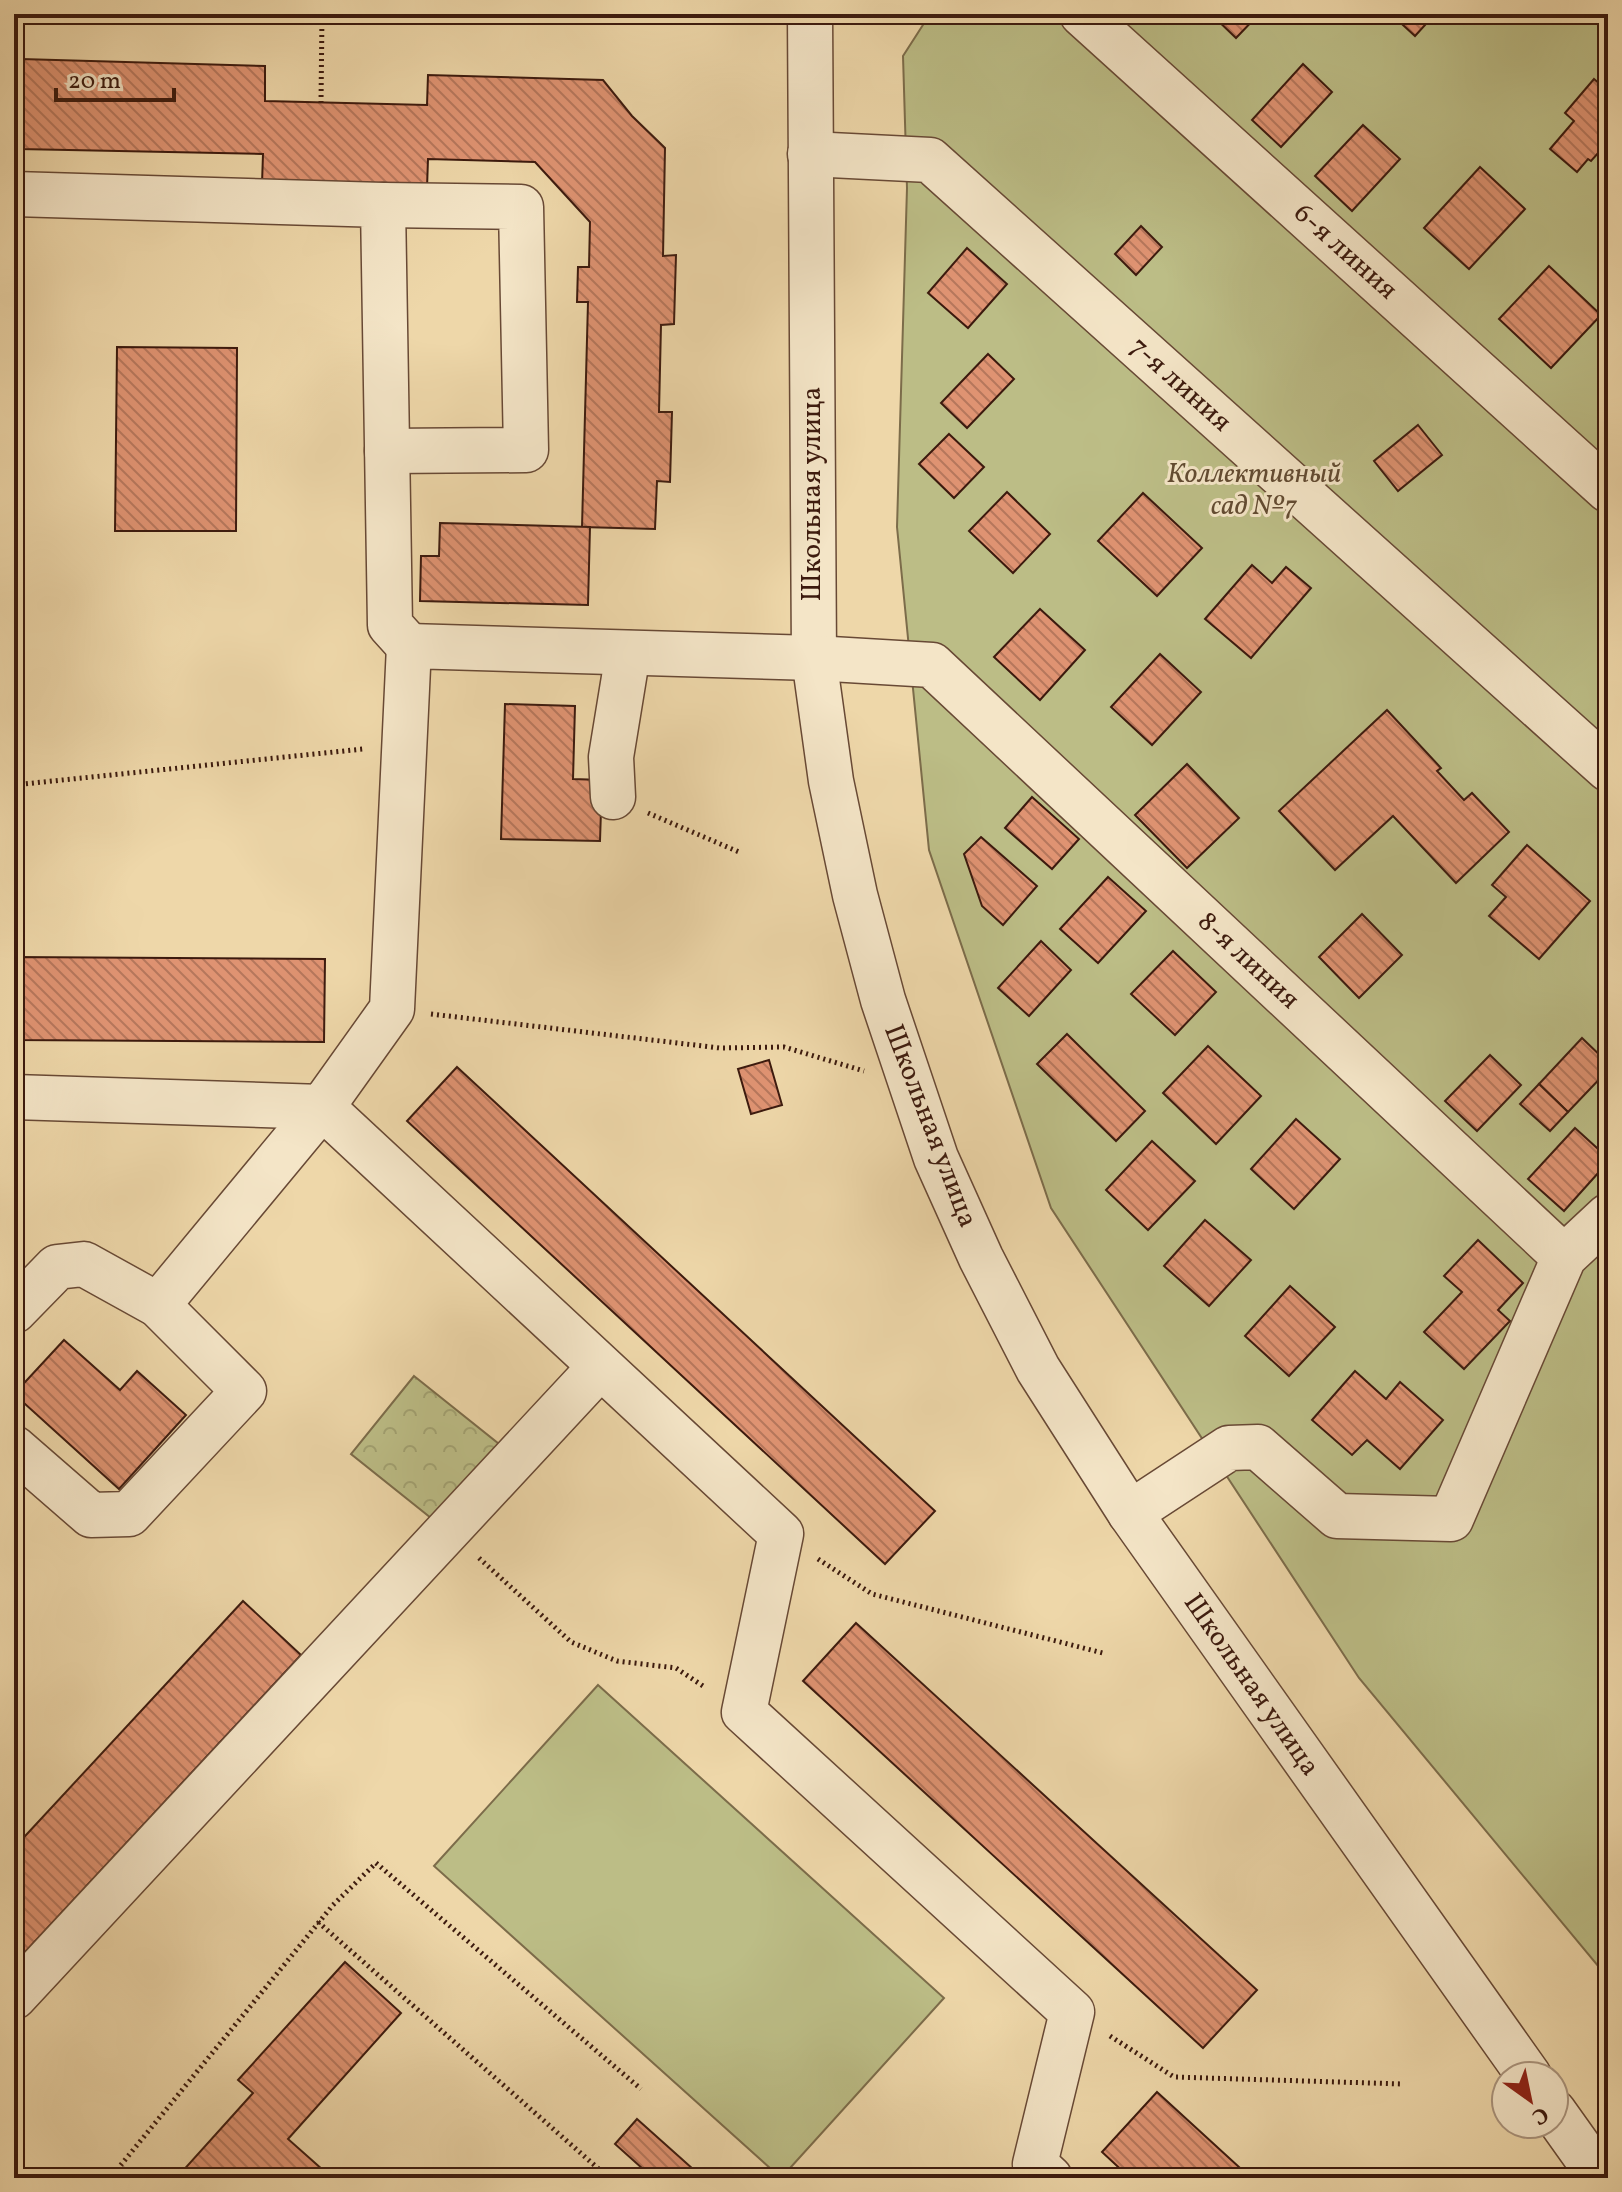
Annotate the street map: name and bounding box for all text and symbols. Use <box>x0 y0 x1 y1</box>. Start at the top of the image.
scale bar <box>56 52 174 102</box>
text: 20 m <box>68 65 121 99</box>
street label: 6-я линия <box>1284 195 1406 309</box>
street label: 7-я линия <box>1120 329 1240 441</box>
street label: Школьная улица <box>793 387 832 601</box>
park label: Коллективный сад №7 <box>1167 455 1341 526</box>
street label: 8-я линия <box>1188 903 1308 1019</box>
street label: Школьная улица <box>873 1019 987 1233</box>
street label: Школьная улица <box>1173 1586 1329 1784</box>
north arrow <box>1490 2060 1570 2140</box>
text: С <box>1525 2098 1554 2132</box>

